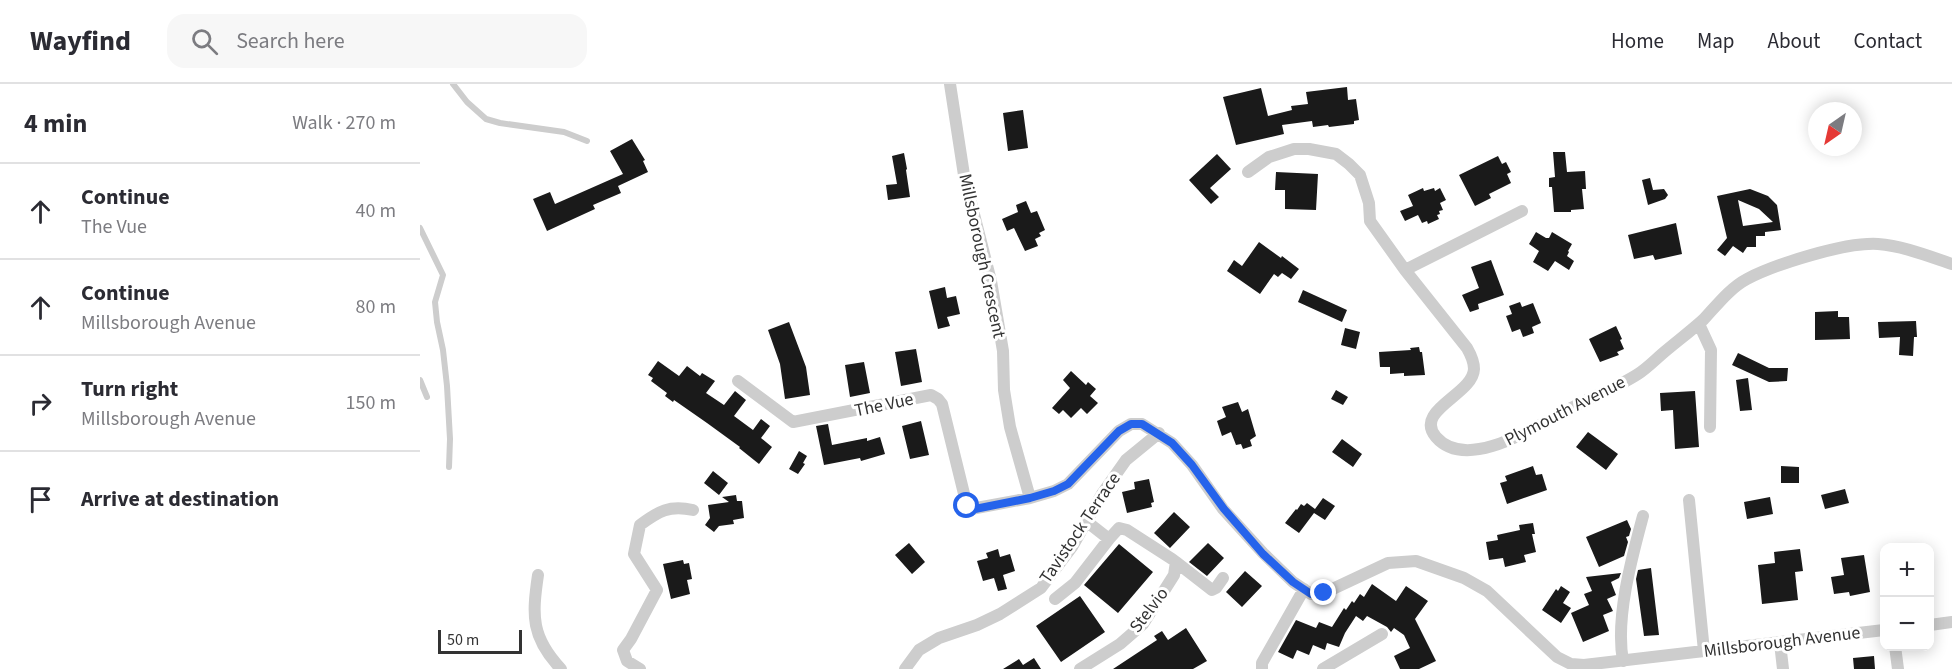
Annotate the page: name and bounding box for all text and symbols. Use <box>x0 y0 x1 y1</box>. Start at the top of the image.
search box <box>167 14 587 68</box>
text: Wayfind <box>30 21 131 61</box>
icon: search <box>188 25 221 58</box>
text: Search here <box>236 25 345 57</box>
text: Home <box>1611 26 1664 56</box>
text: Map <box>1697 26 1735 56</box>
text: About <box>1768 26 1820 56</box>
text: Contact <box>1853 26 1922 56</box>
north arrow <box>1808 102 1862 156</box>
text: 4 min <box>24 105 87 142</box>
text: Walk · 270 m <box>292 109 396 137</box>
street label: Millsborough Crescent <box>952 171 1012 341</box>
text: Continue <box>81 181 170 213</box>
icon: ahead <box>24 195 57 228</box>
text: 40 m <box>356 197 396 225</box>
text: The Vue <box>81 213 147 241</box>
text: Continue <box>81 277 170 309</box>
icon: ahead <box>24 291 57 324</box>
text: 80 m <box>356 293 396 321</box>
text: Millsborough Avenue <box>81 309 256 337</box>
street label: Plymouth Avenue <box>1500 370 1630 452</box>
text: Turn right <box>81 373 178 405</box>
icon: right <box>24 387 57 420</box>
street label: The Vue <box>852 387 916 423</box>
text: 150 m <box>346 389 396 417</box>
text: Millsborough Avenue <box>81 405 256 433</box>
street label: Tavistock Terrace <box>1034 467 1126 588</box>
icon: arrive <box>24 483 57 516</box>
text: Arrive at destination <box>81 483 279 515</box>
route start <box>953 492 979 518</box>
map controls <box>1880 543 1934 651</box>
button: + <box>1880 543 1934 597</box>
route end <box>1310 579 1336 605</box>
street label: Stelvio <box>1124 582 1174 638</box>
button: − <box>1880 597 1934 651</box>
street label: Millsborough Avenue <box>1702 620 1862 664</box>
scale bar <box>438 627 522 654</box>
text: 50 m <box>447 629 479 651</box>

